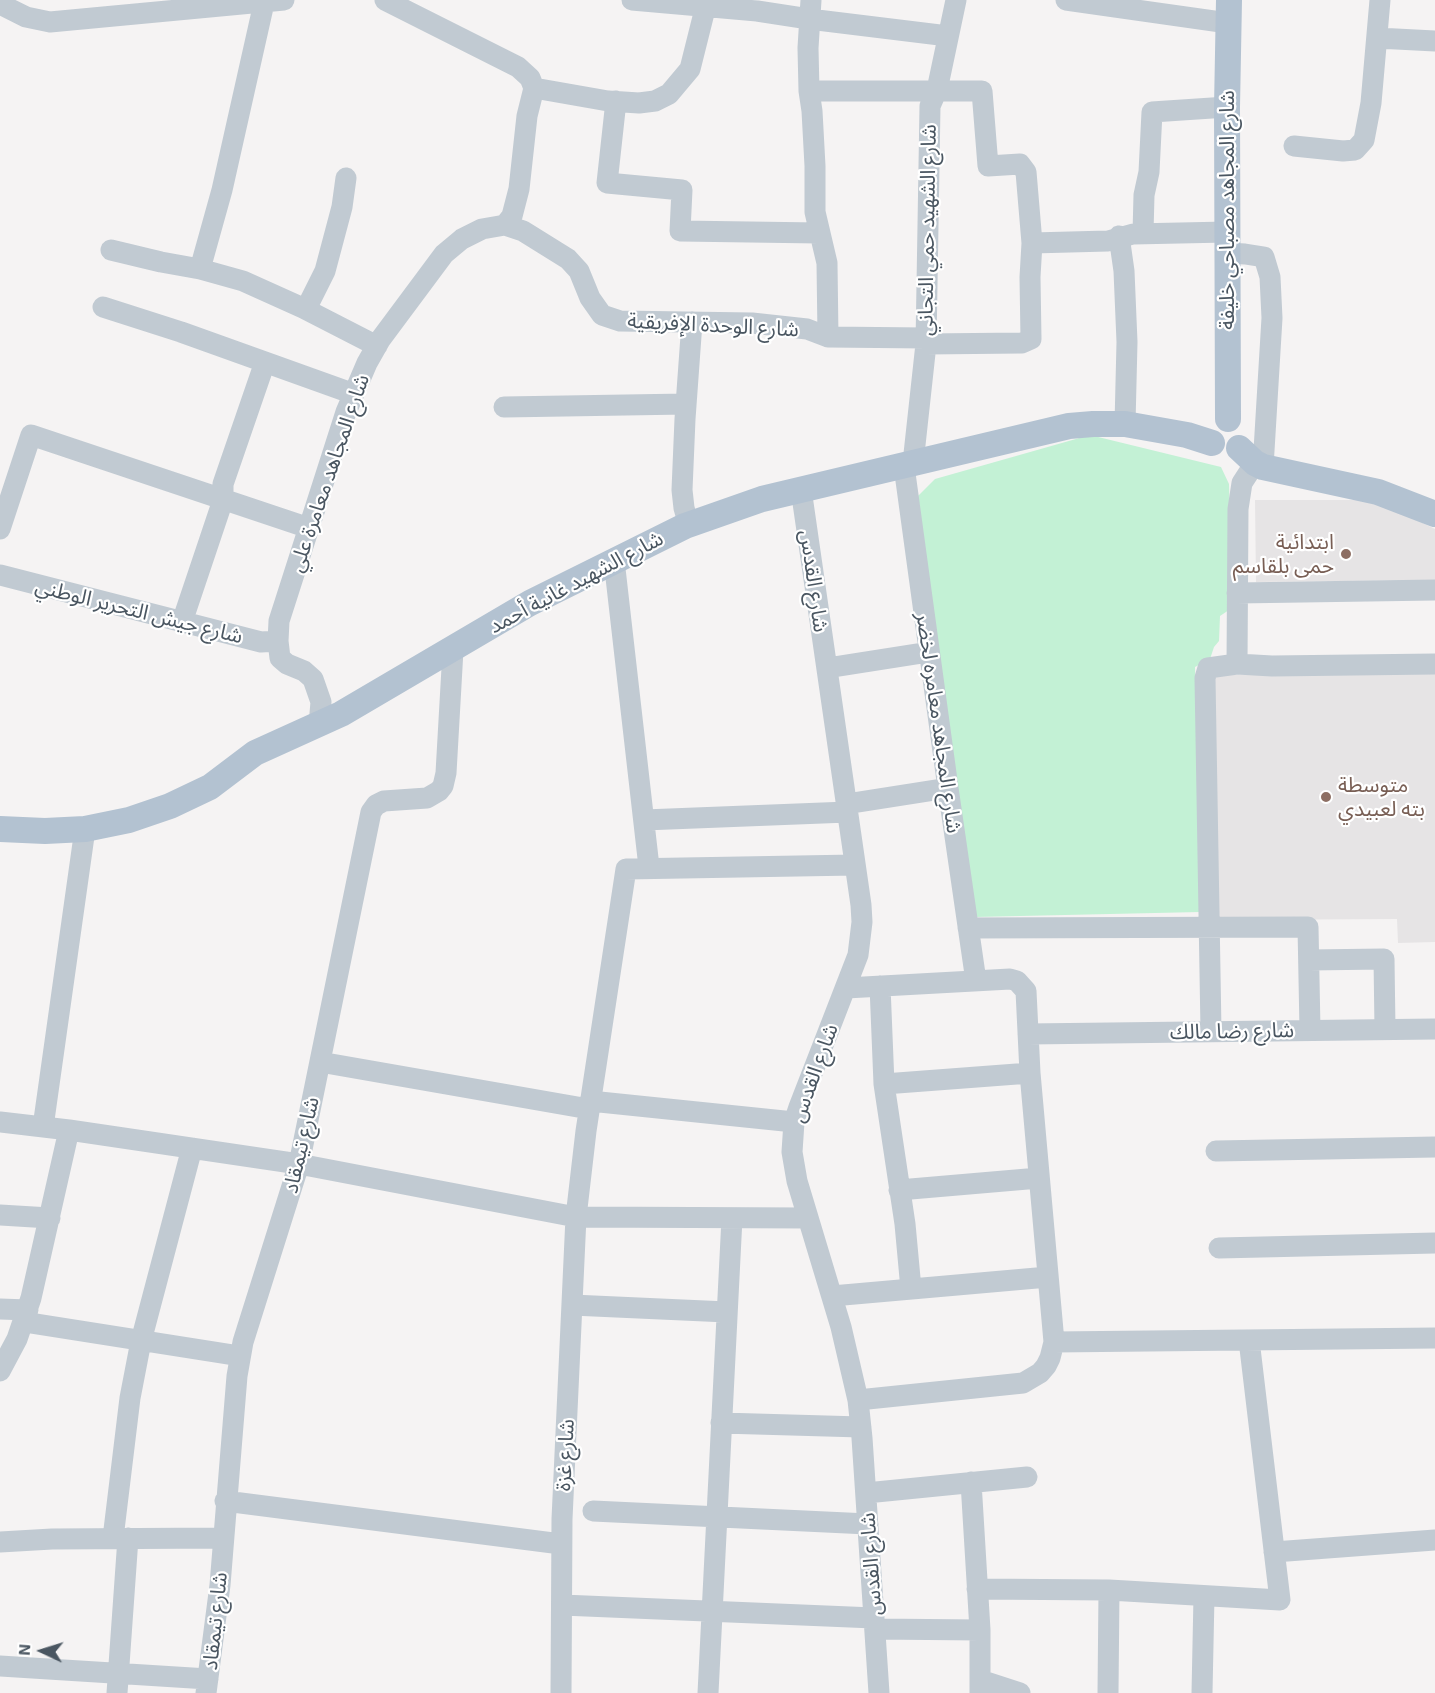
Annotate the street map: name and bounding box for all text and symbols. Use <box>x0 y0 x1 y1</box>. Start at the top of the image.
street label: شارع المجاهد مصباحي خليفة <box>1214 90 1240 330</box>
street label: شارع الشهيد حمي التجاني <box>913 124 941 336</box>
street label: شارع الوحدة الإفريقية <box>627 308 799 342</box>
street label: شارع المجاهد معامرة علي <box>283 371 375 575</box>
street label: شارع الشهيد غانية أحمد <box>484 525 668 639</box>
street label: شارع القدس <box>794 528 834 634</box>
place label: ابتدائية حمى بلقاسم <box>1233 529 1334 579</box>
marker: ابتدائية حمى بلقاسم <box>1339 547 1353 561</box>
street label: شارع جيش التحرير الوطني <box>33 573 245 649</box>
street label: شارع المجاهد معامره لخضر <box>911 611 967 835</box>
place label: متوسطة بته لعبيدي <box>1338 772 1425 822</box>
marker: متوسطة بته لعبيدي <box>1319 790 1333 804</box>
street label: شارع رضا مالك <box>1170 1017 1294 1045</box>
street label: شارع القدس <box>785 1020 843 1126</box>
street label: شارع تيمقاد <box>278 1094 324 1196</box>
street label: شارع غزة <box>551 1418 579 1492</box>
street label: شارع القدس <box>855 1512 887 1616</box>
street label: شارع تيمقاد <box>197 1571 233 1671</box>
north arrow <box>12 1621 72 1681</box>
text: N <box>14 1643 33 1656</box>

